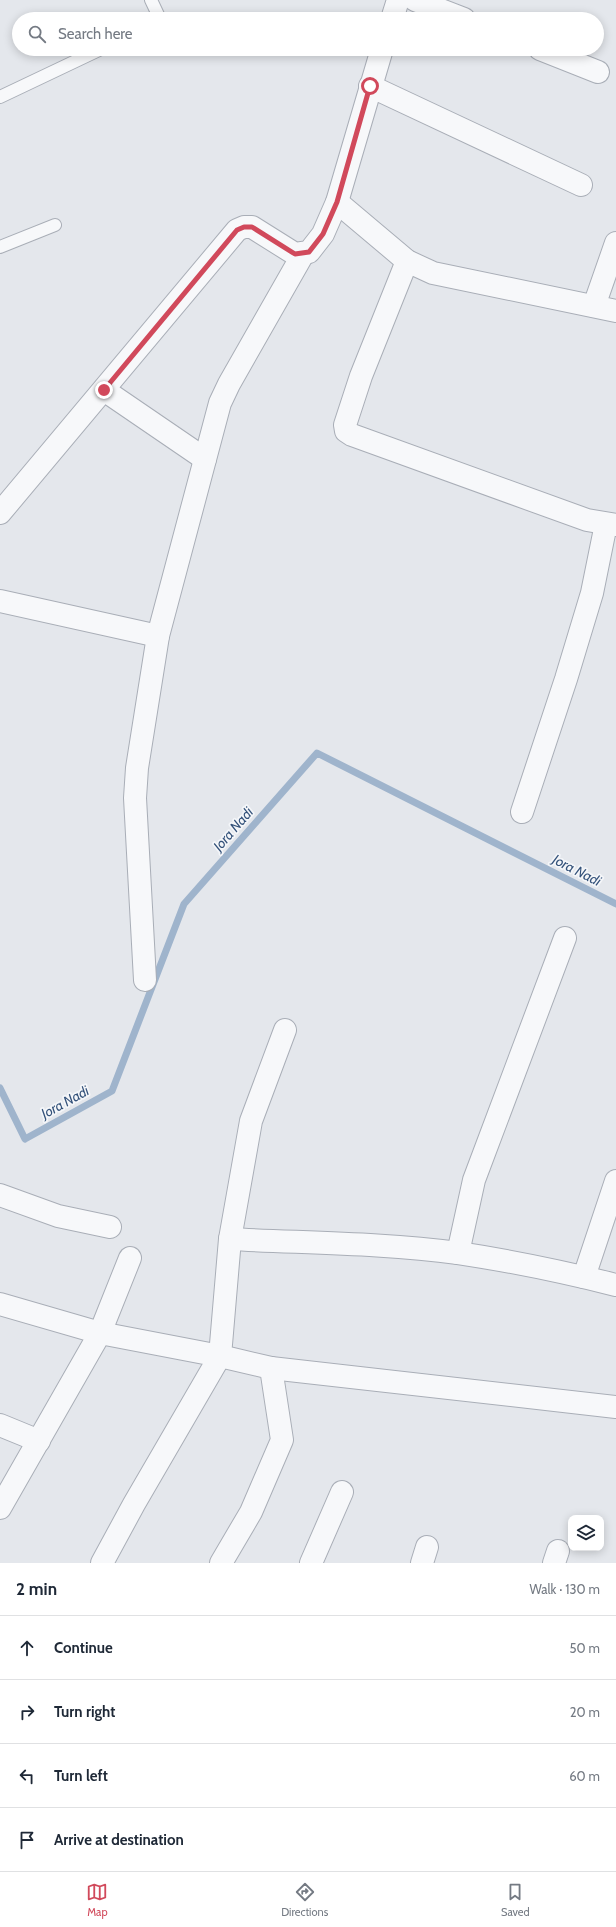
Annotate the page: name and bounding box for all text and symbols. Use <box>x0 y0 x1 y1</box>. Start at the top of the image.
search box <box>12 12 604 56</box>
icon: search <box>26 23 48 45</box>
text: Search here <box>58 25 133 43</box>
route start <box>361 77 379 95</box>
route end <box>95 381 113 399</box>
water label: Jora Nadi <box>208 803 258 856</box>
water label: Jora Nadi <box>548 849 605 890</box>
water label: Jora Nadi <box>36 1081 93 1123</box>
map controls <box>568 1515 604 1551</box>
button: layers <box>568 1515 604 1551</box>
text: 2 min <box>16 1579 57 1599</box>
text: Walk · 130 m <box>529 1581 600 1597</box>
icon: ahead <box>16 1637 38 1659</box>
text: Continue <box>54 1639 113 1657</box>
text: 50 m <box>570 1640 600 1656</box>
icon: right <box>16 1701 38 1723</box>
text: Turn right <box>54 1703 115 1721</box>
text: 20 m <box>570 1704 600 1720</box>
icon: left <box>16 1765 38 1787</box>
text: Turn left <box>54 1767 108 1785</box>
text: 60 m <box>569 1768 600 1784</box>
icon: arrive <box>16 1829 38 1851</box>
text: Arrive at destination <box>54 1831 184 1849</box>
tab: Map <box>86 1881 108 1919</box>
tab: Directions <box>281 1881 328 1919</box>
tab: Saved <box>501 1881 530 1919</box>

